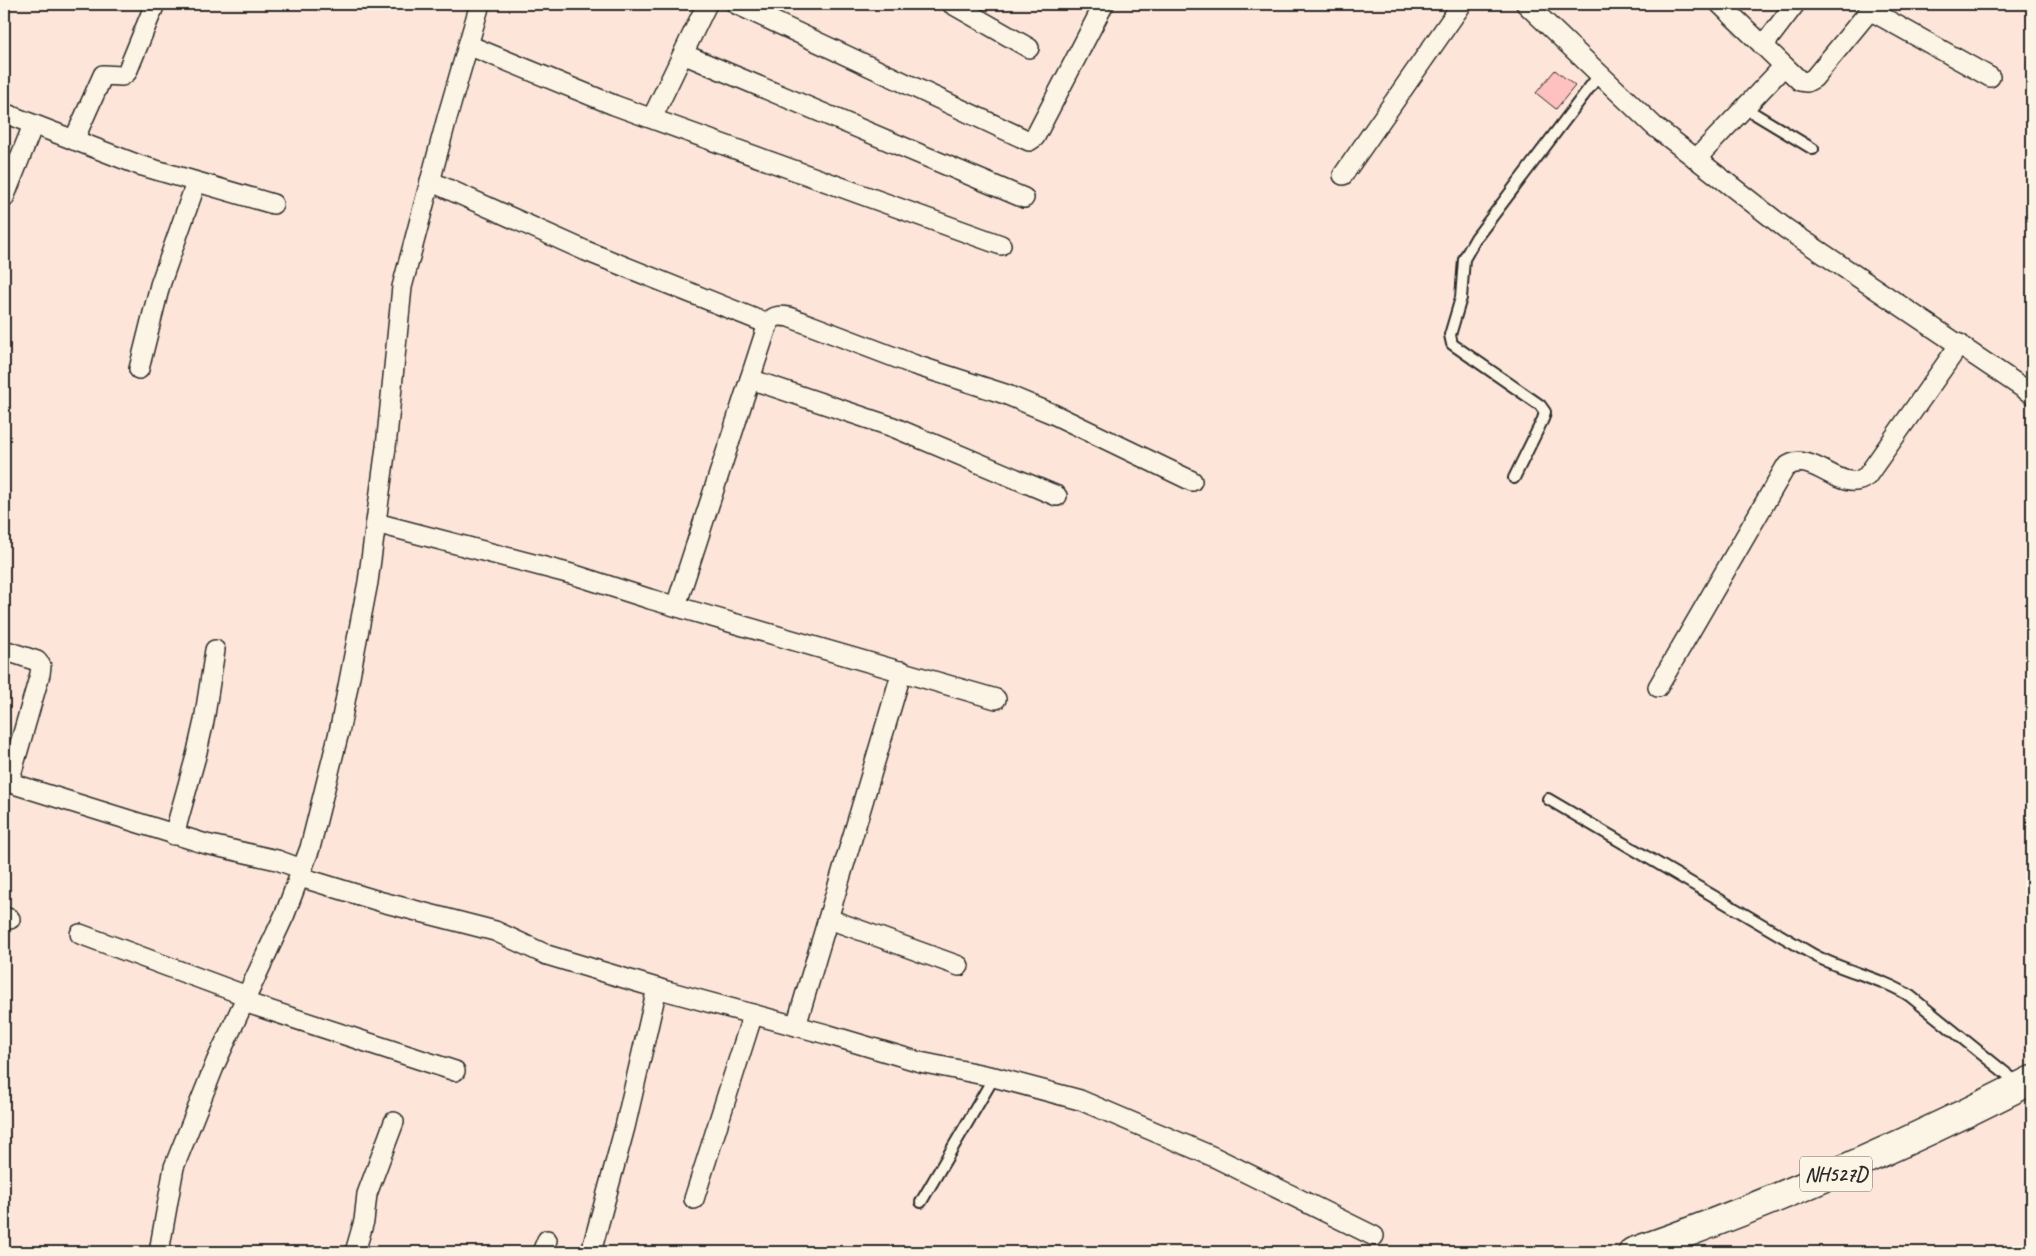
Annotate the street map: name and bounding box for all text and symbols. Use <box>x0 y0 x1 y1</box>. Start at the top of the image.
road number: NH527D <box>1800 1156 1872 1192</box>

